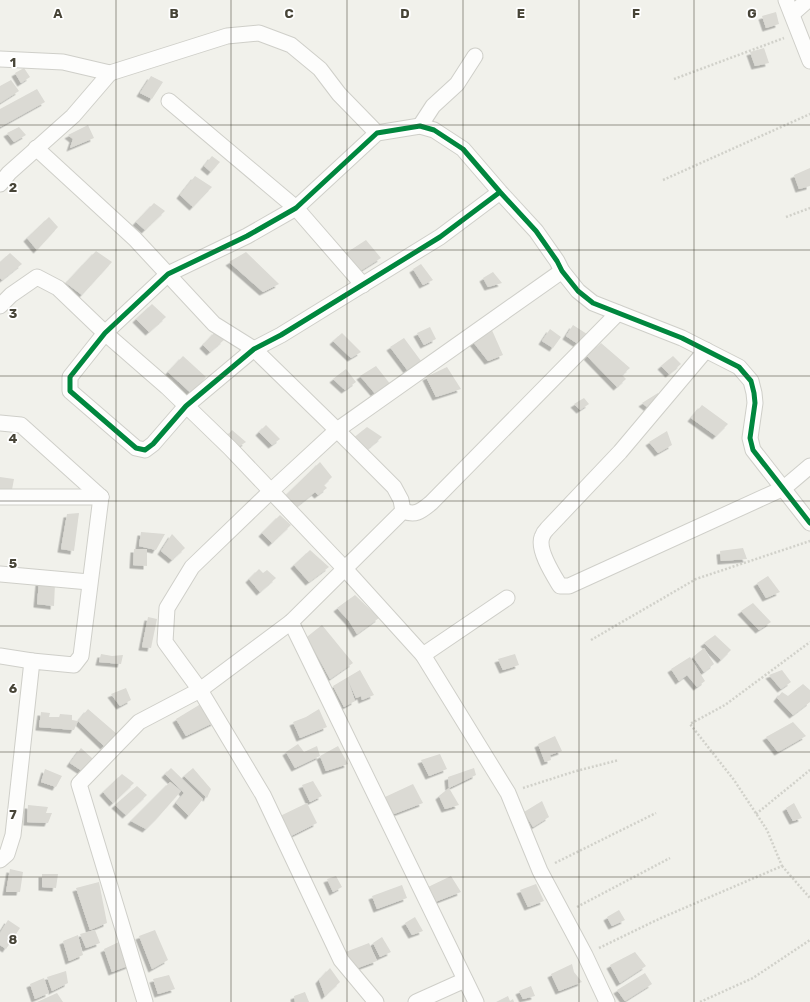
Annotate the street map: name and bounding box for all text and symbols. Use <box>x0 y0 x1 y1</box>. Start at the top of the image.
text: A <box>53 6 63 21</box>
text: B <box>169 6 179 21</box>
text: C <box>284 6 294 21</box>
text: D <box>400 6 410 21</box>
text: E <box>517 6 525 21</box>
text: F <box>632 6 640 21</box>
text: G <box>747 6 757 21</box>
text: 1 <box>10 55 16 70</box>
text: 2 <box>9 180 17 195</box>
text: 3 <box>9 306 18 321</box>
text: 4 <box>9 431 18 446</box>
text: 5 <box>9 556 17 571</box>
text: 6 <box>9 681 18 696</box>
text: 7 <box>9 807 17 822</box>
text: 8 <box>9 932 18 947</box>

